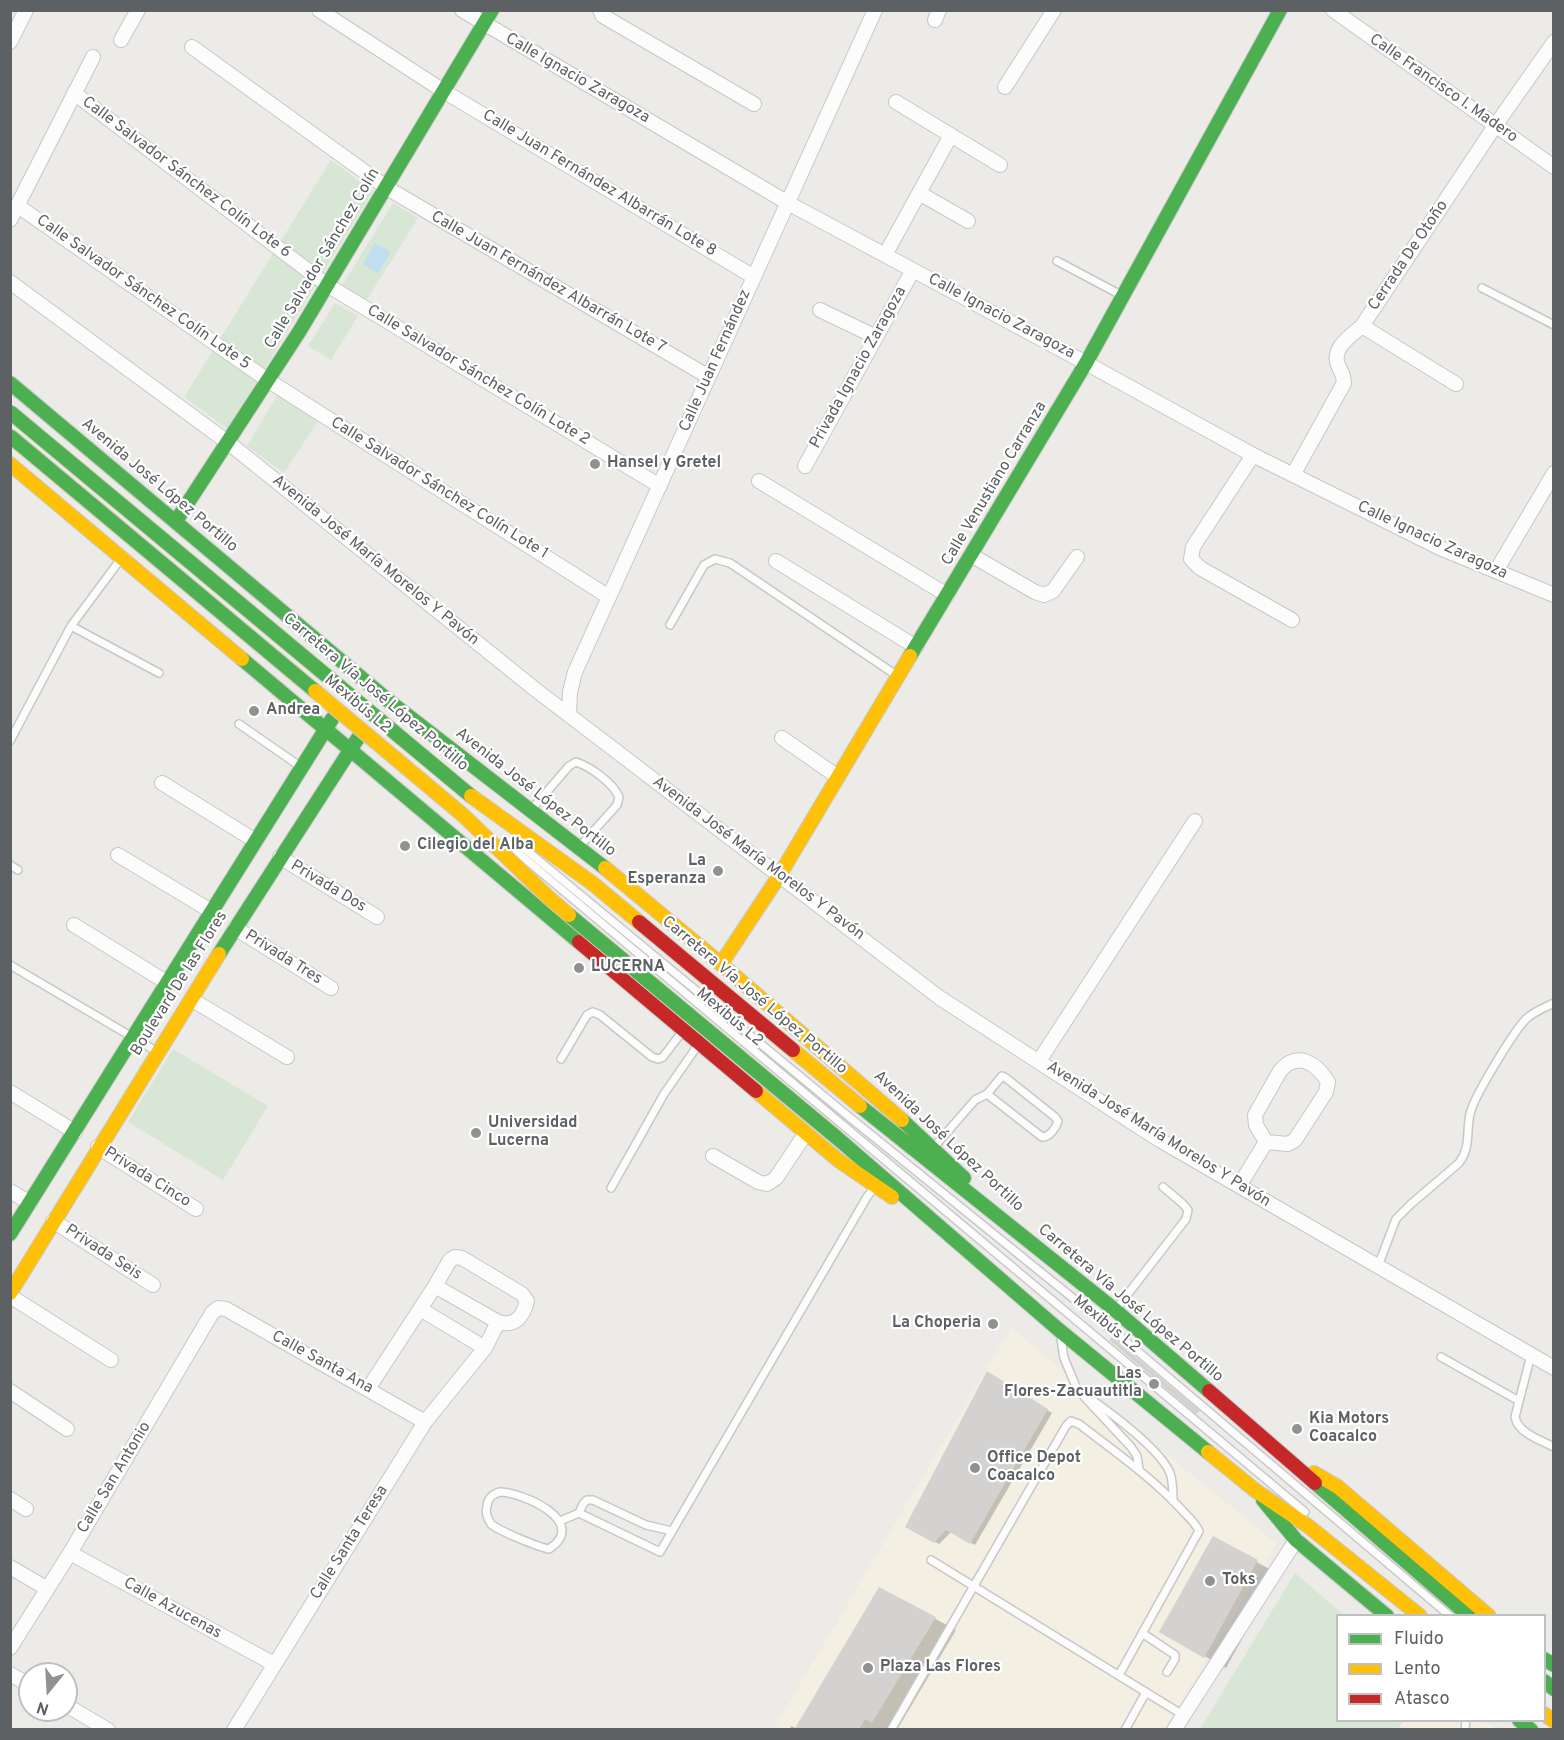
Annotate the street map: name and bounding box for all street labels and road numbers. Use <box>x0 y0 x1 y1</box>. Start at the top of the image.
street label: Calle Ignacio Zaragoza <box>501 30 653 128</box>
street label: Calle Francisco I. Madero <box>1365 30 1521 148</box>
street label: Calle Salvador Sánchez Colín Lote 6 <box>78 93 294 263</box>
street label: Calle Juan Fernández Albarrán Lote 8 <box>479 106 719 262</box>
street label: Calle Salvador Sánchez Colín <box>261 165 385 353</box>
street label: Cerrada De Otoño <box>1365 197 1453 315</box>
street label: Calle Juan Fernández Albarrán Lote 7 <box>427 208 669 358</box>
street label: Calle Salvador Sánchez Colín Lote 5 <box>32 211 254 375</box>
street label: Calle Ignacio Zaragoza <box>924 270 1078 364</box>
street label: Privada Ignacio Zaragoza <box>807 284 911 452</box>
street label: Calle Juan Fernández <box>676 287 756 435</box>
street label: Calle Salvador Sánchez Colín Lote 2 <box>363 302 593 450</box>
street label: Calle Venustiano Carranza <box>938 398 1052 570</box>
street label: Calle Salvador Sánchez Colín Lote 1 <box>327 414 551 564</box>
street label: Avenida José López Portillo <box>77 415 241 557</box>
street label: Avenida José María Morelos Y Pavón <box>268 472 482 650</box>
street label: Calle Ignacio Zaragoza <box>1354 498 1510 584</box>
street label: Carretera Vía José López Portillo <box>278 610 472 776</box>
street label: Mexibús L2 <box>320 671 394 739</box>
street label: Avenida José López Portillo <box>451 724 619 862</box>
street label: Avenida José María Morelos Y Pavón <box>648 773 868 945</box>
street label: Privada Dos <box>287 857 369 917</box>
street label: Boulevard De las Flores <box>128 908 232 1060</box>
street label: Carretera Vía José López Portillo <box>657 913 851 1079</box>
street label: Privada Tres <box>241 927 325 989</box>
street label: Mexibús L2 <box>692 984 766 1052</box>
street label: Avenida José María Morelos Y Pavón <box>1042 1058 1274 1212</box>
street label: Avenida José López Portillo <box>869 1067 1027 1217</box>
street label: Privada Cinco <box>100 1144 194 1212</box>
street label: Privada Seis <box>61 1221 145 1285</box>
street label: Carretera Vía José López Portillo <box>1033 1221 1227 1387</box>
street label: Mexibús L2 <box>1068 1292 1144 1358</box>
street label: Calle Santa Ana <box>268 1327 376 1399</box>
street label: Calle San Antonio <box>74 1419 156 1537</box>
street label: Calle Santa Teresa <box>307 1482 393 1604</box>
street label: Calle Azucenas <box>120 1574 224 1644</box>

